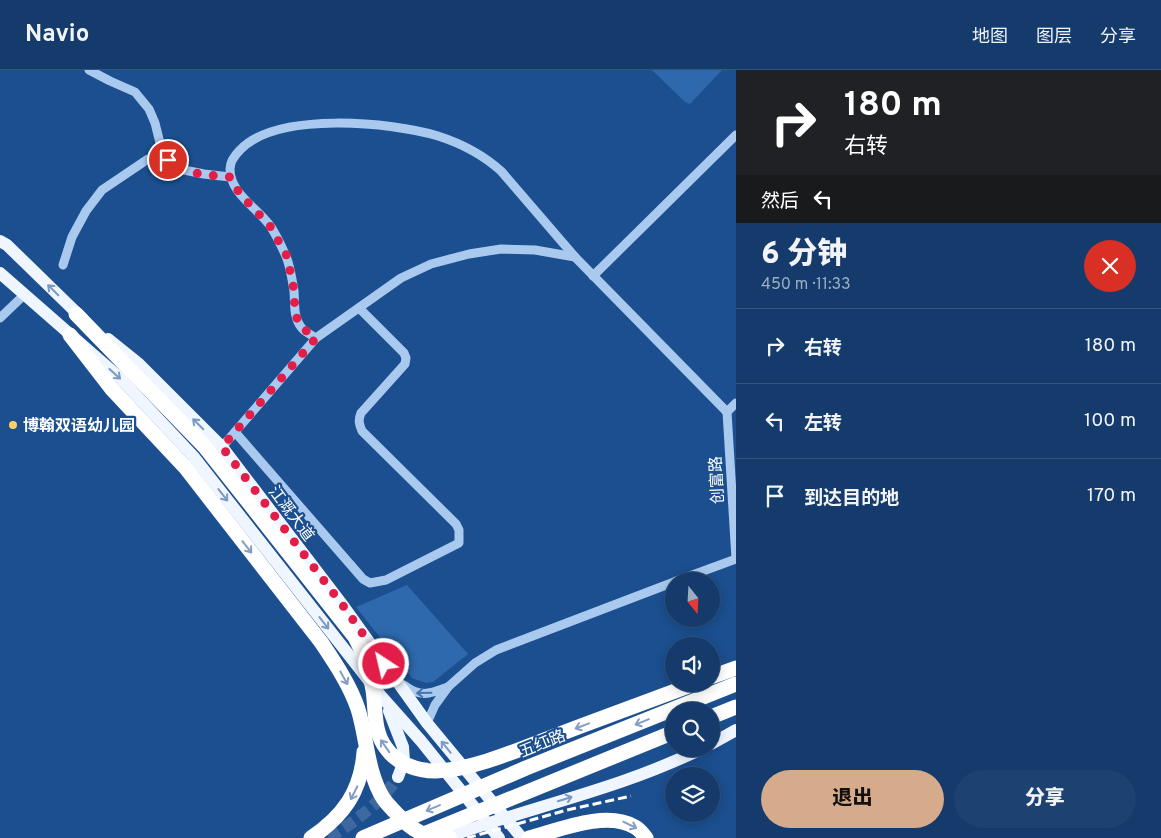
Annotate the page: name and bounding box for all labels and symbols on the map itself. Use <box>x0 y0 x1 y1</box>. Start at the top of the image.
pin <box>147 139 189 181</box>
one-way arrow <box>47 285 59 297</box>
one-way arrow <box>109 368 122 380</box>
place label: 博翰双语幼儿园 <box>23 416 135 437</box>
one-way arrow <box>192 417 204 430</box>
marker: 博翰双语幼儿园 <box>7 419 19 431</box>
street label: 创富路 <box>707 455 729 504</box>
street label: 江溉大道 <box>263 483 318 546</box>
one-way arrow <box>218 489 229 502</box>
one-way arrow <box>242 540 253 553</box>
north arrow <box>665 572 720 628</box>
one-way arrow <box>318 616 329 629</box>
position arrow <box>357 637 409 689</box>
one-way arrow <box>339 670 349 684</box>
one-way arrow <box>417 688 433 698</box>
one-way arrow <box>635 718 650 727</box>
one-way arrow <box>575 722 591 731</box>
street label: 五红路 <box>517 727 569 763</box>
one-way arrow <box>380 739 390 753</box>
one-way arrow <box>440 740 451 753</box>
one-way arrow <box>349 785 358 800</box>
one-way arrow <box>556 794 572 804</box>
one-way arrow <box>426 804 441 814</box>
one-way arrow <box>622 821 637 831</box>

